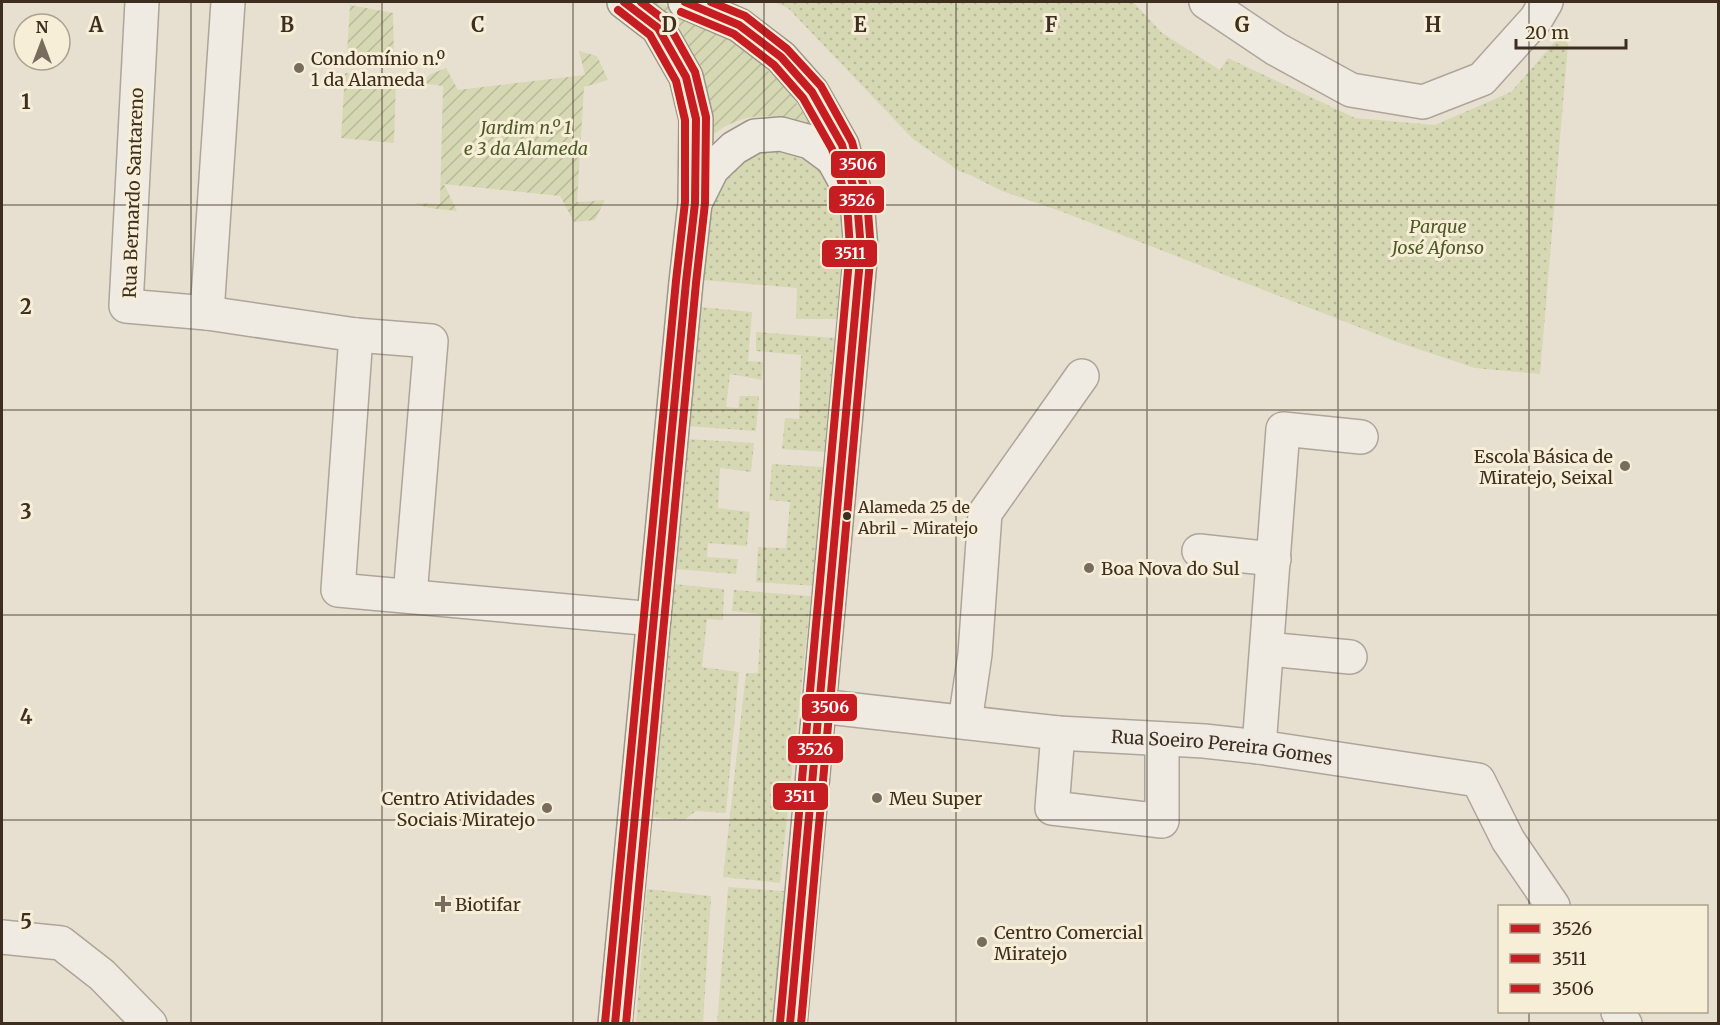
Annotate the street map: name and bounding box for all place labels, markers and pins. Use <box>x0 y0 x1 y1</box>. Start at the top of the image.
place label: Condomínio n.º 1 da Alameda <box>311 47 445 91</box>
marker: Condomínio n.º 1 da Alameda <box>292 61 306 75</box>
place label: Escola Básica de Miratejo, Seixal <box>1474 445 1613 489</box>
marker: Escola Básica de Miratejo, Seixal <box>1618 459 1632 473</box>
place label: Alameda 25 de Abril - Miratejo <box>857 497 978 538</box>
marker: Alameda 25 de Abril - Miratejo <box>841 510 853 522</box>
place label: Boa Nova do Sul <box>1101 557 1240 580</box>
marker: Boa Nova do Sul <box>1082 561 1096 575</box>
place label: Centro Atividades Sociais Miratejo <box>382 787 535 831</box>
place label: Meu Super <box>889 787 982 810</box>
marker: Meu Super <box>870 791 884 805</box>
marker: Centro Atividades Sociais Miratejo <box>540 801 554 815</box>
place label: Biotifar <box>455 893 521 916</box>
marker: Biotifar <box>436 897 450 911</box>
place label: Centro Comercial Miratejo <box>994 921 1144 965</box>
marker: Centro Comercial Miratejo <box>975 935 989 949</box>

